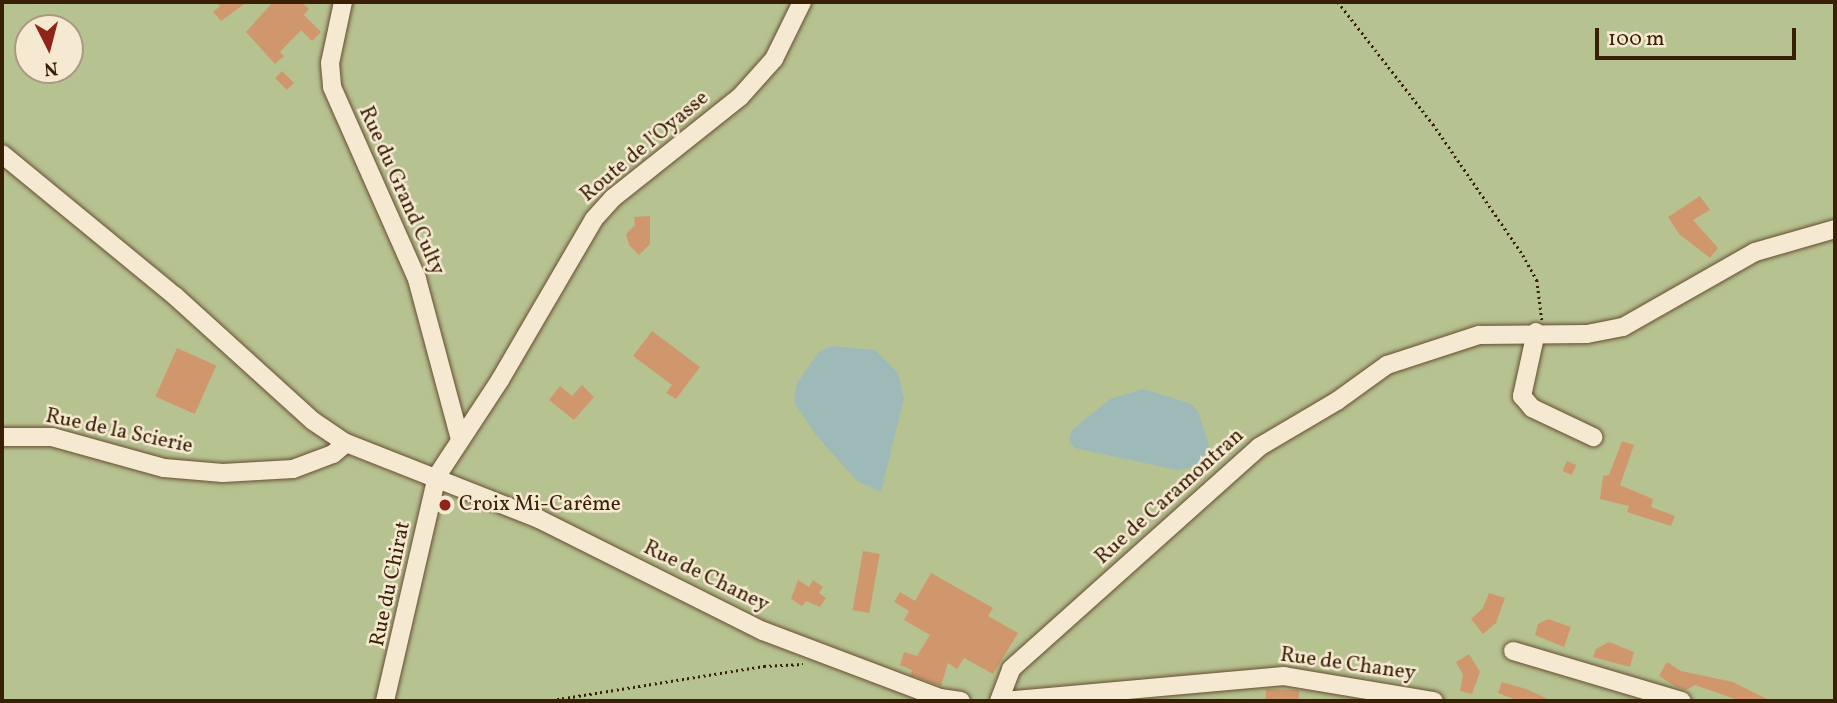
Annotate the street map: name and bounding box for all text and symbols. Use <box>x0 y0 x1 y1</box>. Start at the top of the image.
north arrow <box>14 14 84 84</box>
scale bar <box>1599 14 1800 58</box>
text: 100 m <box>1608 25 1665 54</box>
text: N <box>43 54 59 82</box>
street label: Route de l'Oyasse <box>576 86 714 208</box>
street label: Rue du Grand Culty <box>352 103 450 279</box>
street label: Rue de la Scierie <box>43 404 195 460</box>
street label: Rue de Caramontran <box>1091 424 1249 570</box>
place label: Croix Mi-Carême <box>459 492 621 518</box>
marker: Croix Mi-Carême <box>437 497 453 513</box>
street label: Rue du Chirat <box>365 519 417 649</box>
street label: Rue de Chaney <box>639 536 773 618</box>
street label: Rue de Chaney <box>1279 643 1417 687</box>

